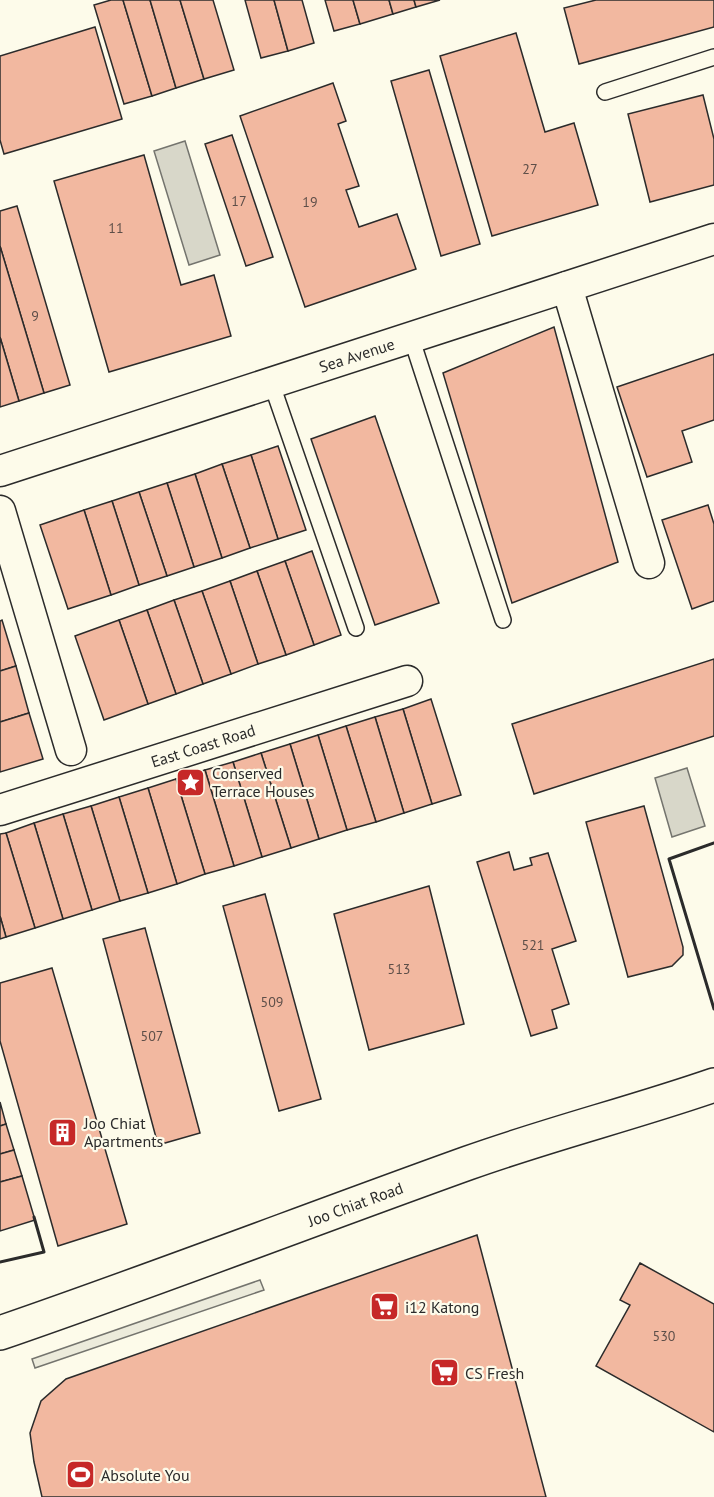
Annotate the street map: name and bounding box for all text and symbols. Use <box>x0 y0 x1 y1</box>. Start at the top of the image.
house number: 27 <box>522 160 538 178</box>
house number: 17 <box>231 192 247 210</box>
house number: 19 <box>302 193 318 211</box>
house number: 11 <box>108 219 124 237</box>
house number: 9 <box>31 307 39 325</box>
street label: Sea Avenue <box>316 333 397 377</box>
street label: East Coast Road <box>148 720 258 772</box>
place label: Conserved Terrace Houses <box>212 763 315 801</box>
place icon: Conserved Terrace Houses <box>175 766 207 798</box>
house number: 521 <box>522 936 544 954</box>
house number: 513 <box>388 960 410 978</box>
house number: 509 <box>261 993 283 1011</box>
house number: 507 <box>141 1027 163 1045</box>
place label: Joo Chiat Apartments <box>83 1113 164 1151</box>
building icon: Joo Chiat Apartments <box>47 1116 79 1148</box>
street label: Joo Chiat Road <box>304 1177 406 1231</box>
supermarket icon: i12 Katong <box>368 1291 400 1323</box>
place label: i12 Katong <box>405 1297 479 1317</box>
house number: 530 <box>653 1327 676 1345</box>
supermarket icon: CS Fresh <box>428 1357 460 1389</box>
place label: CS Fresh <box>465 1363 524 1383</box>
sports icon: Absolute You <box>64 1459 96 1491</box>
place label: Absolute You <box>101 1465 190 1485</box>

